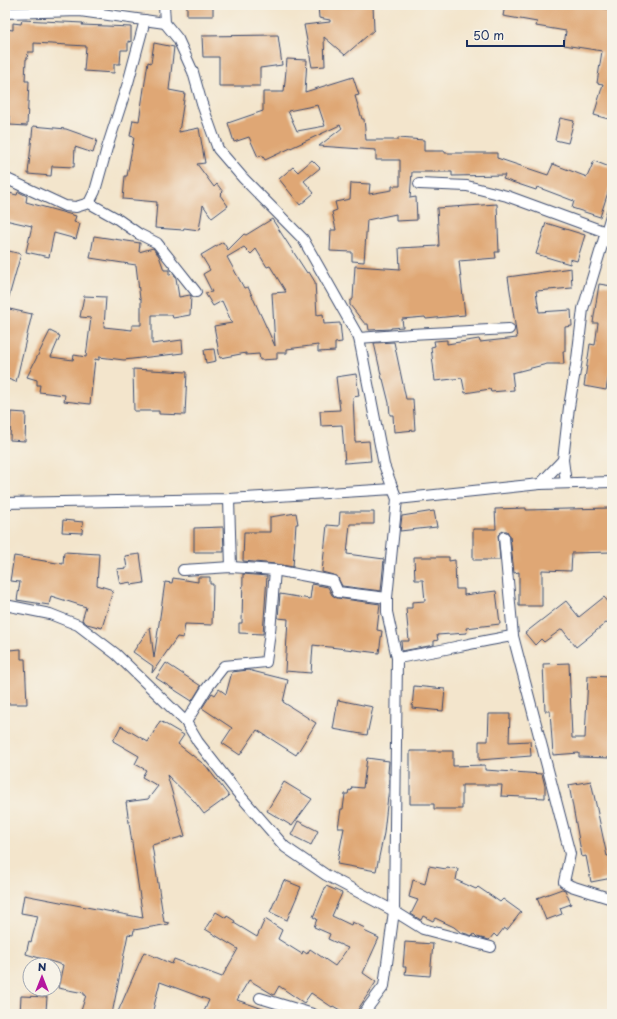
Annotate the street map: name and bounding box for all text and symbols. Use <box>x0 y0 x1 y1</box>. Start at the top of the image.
scale bar <box>467 22 564 48</box>
text: 50 m <box>473 26 504 44</box>
north arrow <box>22 957 62 997</box>
text: N <box>38 958 47 975</box>

